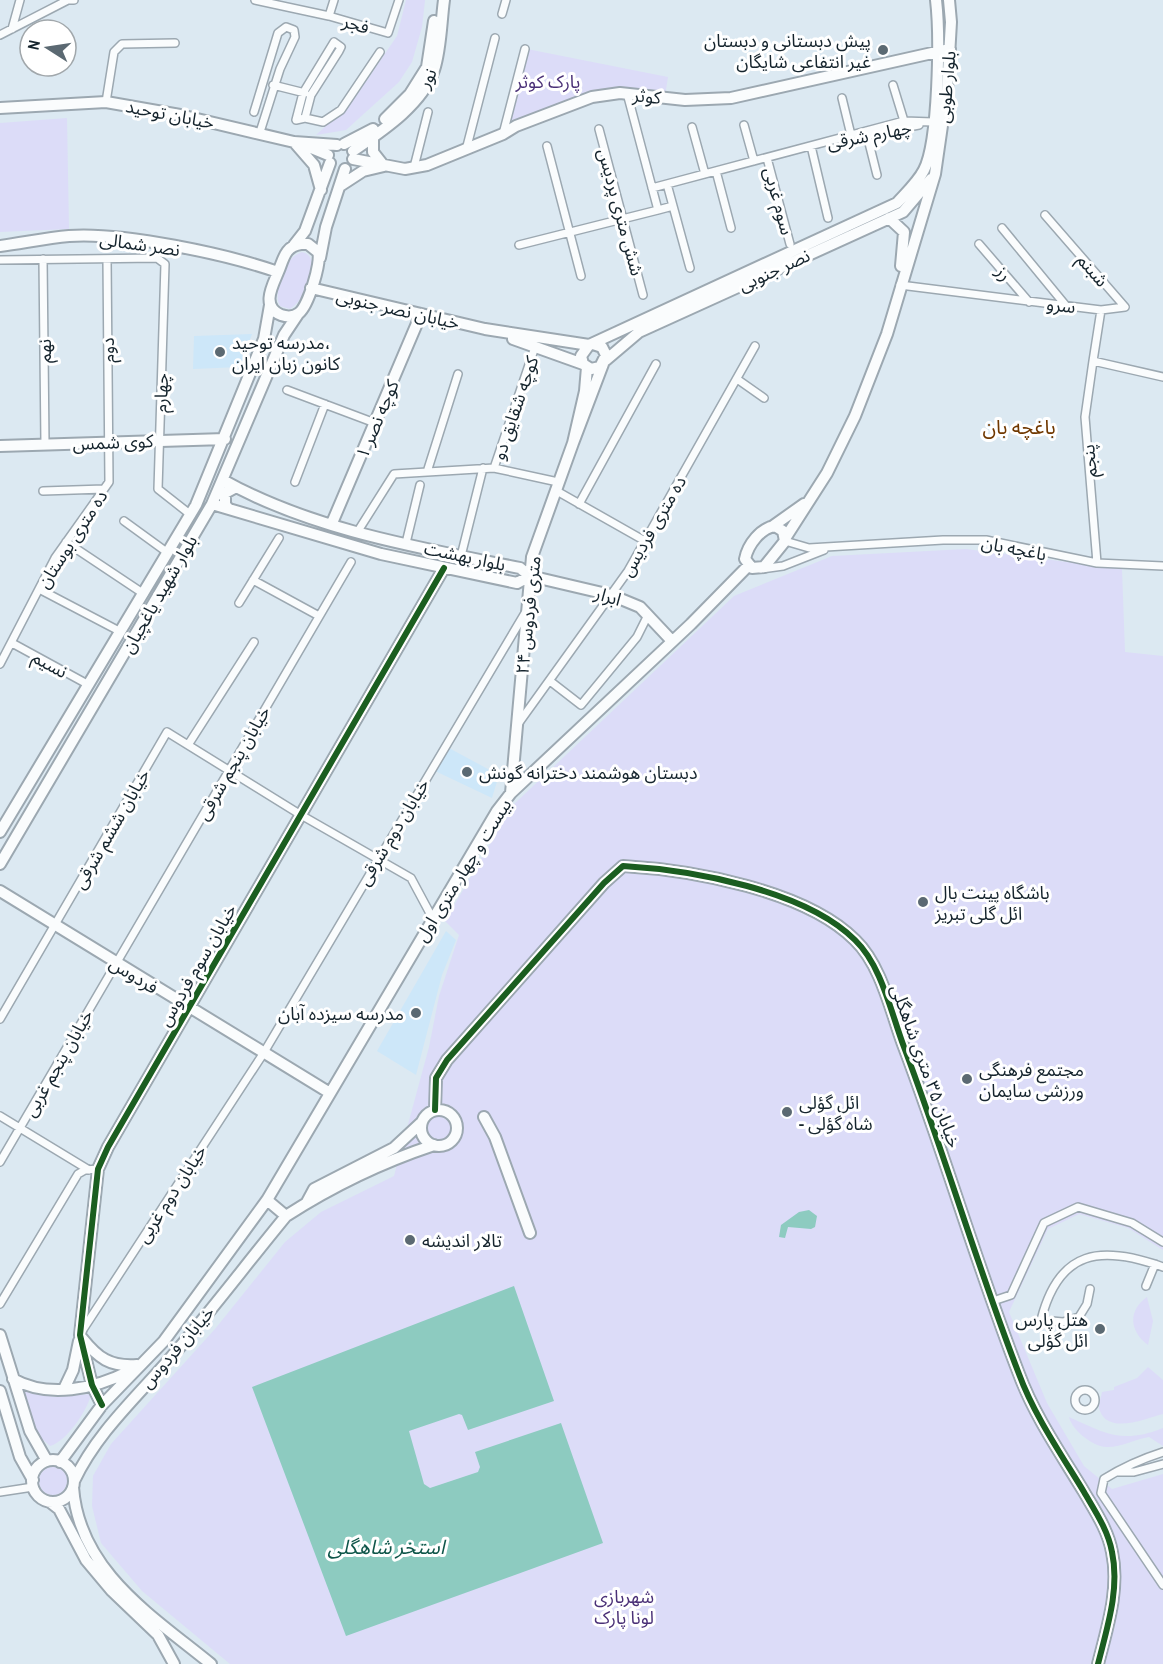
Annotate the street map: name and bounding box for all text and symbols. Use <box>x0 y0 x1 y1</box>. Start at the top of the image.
street label: فجر <box>339 8 372 40</box>
north arrow <box>18 18 78 78</box>
place label: پیش دبستانی و دبستان غیر انتفاعی شایگان <box>704 28 871 74</box>
text: N <box>22 38 45 52</box>
marker: پیش دبستانی و دبستان غیر انتفاعی شایگان <box>876 43 890 57</box>
street label: بلوار طوبی <box>930 50 962 124</box>
street label: نور <box>411 63 443 93</box>
park label: پارک کوثر <box>515 69 580 94</box>
street label: کوثر <box>631 82 663 110</box>
street label: خیابان توحید <box>124 93 216 135</box>
street label: چهارم شرقی <box>825 115 914 157</box>
street label: شش متری پردیس <box>592 146 650 278</box>
street label: سوم غربی <box>756 164 800 238</box>
street label: نصر شمالی <box>98 226 182 262</box>
street label: نصر جنوبی <box>734 242 814 298</box>
street label: شبنم <box>1071 248 1114 293</box>
street label: رز <box>990 259 1018 286</box>
street label: خیابان نصر جنوبی <box>334 283 462 335</box>
street label: سرو <box>1045 291 1077 319</box>
place label: مدرسه توحید، کانون زبان ایران <box>232 330 341 376</box>
street label: دوم <box>95 337 122 363</box>
street label: نهم <box>32 339 58 363</box>
marker: مدرسه توحید، کانون زبان ایران <box>213 345 227 359</box>
street label: کوچه شقایق دو <box>486 352 545 463</box>
street label: چهارم <box>148 373 176 413</box>
street label: کوچه نصر ۱ <box>349 375 405 462</box>
district label: باغچه بان <box>982 413 1056 440</box>
street label: کوی شمس <box>72 428 155 456</box>
street label: پنجم <box>1075 443 1104 479</box>
street label: ده متری فردیس <box>614 471 692 581</box>
street label: ده متری بوستان <box>31 485 113 593</box>
street label: باغچه بان <box>979 529 1049 567</box>
street label: بلوار شهید یاغچیان <box>115 530 203 658</box>
street label: بلوار بهشت <box>422 535 508 577</box>
street label: ۲۴ متری فردوس <box>509 555 547 675</box>
street label: ابرار <box>591 580 624 612</box>
street label: نسیم <box>27 644 72 685</box>
street label: خیابان پنجم شرقی <box>190 701 277 825</box>
place label: دبستان هوشمند دخترانه گونش <box>479 760 697 785</box>
street label: خیابان ششم شرقی <box>66 764 156 894</box>
marker: دبستان هوشمند دخترانه گونش <box>460 765 474 779</box>
street label: خیابان دوم شرقی <box>351 774 436 891</box>
street label: بیست و چهار متری اول <box>409 794 517 946</box>
place label: باشگاه پینت بال ائل گلی تبریز <box>934 880 1050 926</box>
marker: باشگاه پینت بال ائل گلی تبریز <box>916 895 930 909</box>
street label: خیابان سوم فردوس <box>152 899 244 1032</box>
street label: فردوس <box>105 950 163 1000</box>
street label: خیابان ۳۵ متری شاهگلی <box>885 981 967 1151</box>
place label: مدرسه سیزده آبان <box>278 1001 404 1026</box>
street label: خیابان پنجم غربی <box>17 1005 100 1122</box>
marker: مدرسه سیزده آبان <box>409 1006 423 1020</box>
place label: مجتمع فرهنگی ورزشی سایمان <box>979 1057 1084 1103</box>
marker: مجتمع فرهنگی ورزشی سایمان <box>960 1072 974 1086</box>
place label: ائل گؤلی - شاه گؤلی <box>799 1090 873 1136</box>
marker: ائل گؤلی - شاه گؤلی <box>780 1105 794 1119</box>
street label: خیابان دوم غربی <box>130 1140 214 1249</box>
place label: تالار اندیشه <box>422 1228 502 1253</box>
marker: تالار اندیشه <box>403 1233 417 1247</box>
street label: خیابان فردوس <box>134 1300 220 1394</box>
place label: هتل پارس ائل گؤلی <box>1015 1307 1088 1353</box>
marker: هتل پارس ائل گؤلی <box>1093 1322 1107 1336</box>
water label: استخر شاهگلی <box>328 1533 447 1560</box>
park label: شهربازی لونا پارک <box>594 1584 654 1630</box>

